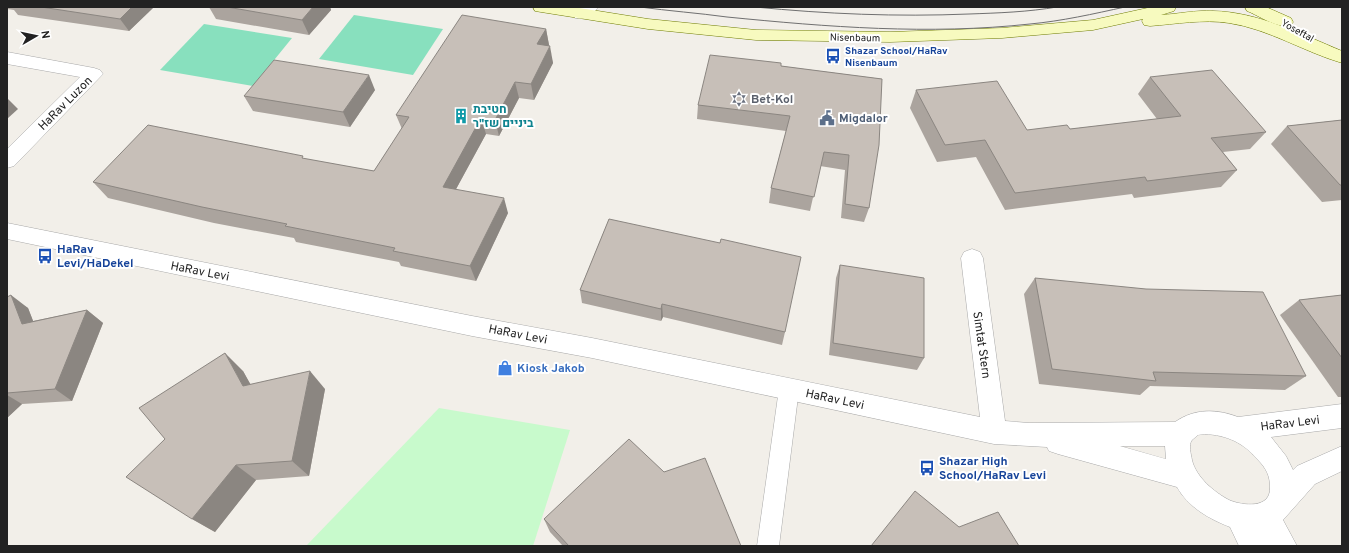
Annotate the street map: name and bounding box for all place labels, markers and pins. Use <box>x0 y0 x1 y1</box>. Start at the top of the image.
place label: Shazar School/HaRav Nisenbaum <box>845 45 948 70</box>
bus stop icon: Shazar School/HaRav Nisenbaum <box>824 47 842 65</box>
synagogue icon: Bet-Kol <box>730 90 748 108</box>
place label: Bet-Kol <box>751 92 793 108</box>
place label: חטיבת ביניים שז"ר <box>473 102 534 132</box>
building icon: חטיבת ביניים שז"ר <box>452 107 470 125</box>
public building icon: Migdalor <box>818 109 836 127</box>
place label: Migdalor <box>839 111 888 127</box>
place label: HaRav Levi/HaDekel <box>57 242 134 272</box>
bus stop icon: HaRav Levi/HaDekel <box>36 247 54 265</box>
shop icon: Kiosk Jakob <box>496 359 514 377</box>
place label: Kiosk Jakob <box>517 361 585 377</box>
place label: Shazar High School/HaRav Levi <box>939 454 1046 484</box>
bus stop icon: Shazar High School/HaRav Levi <box>918 459 936 477</box>

